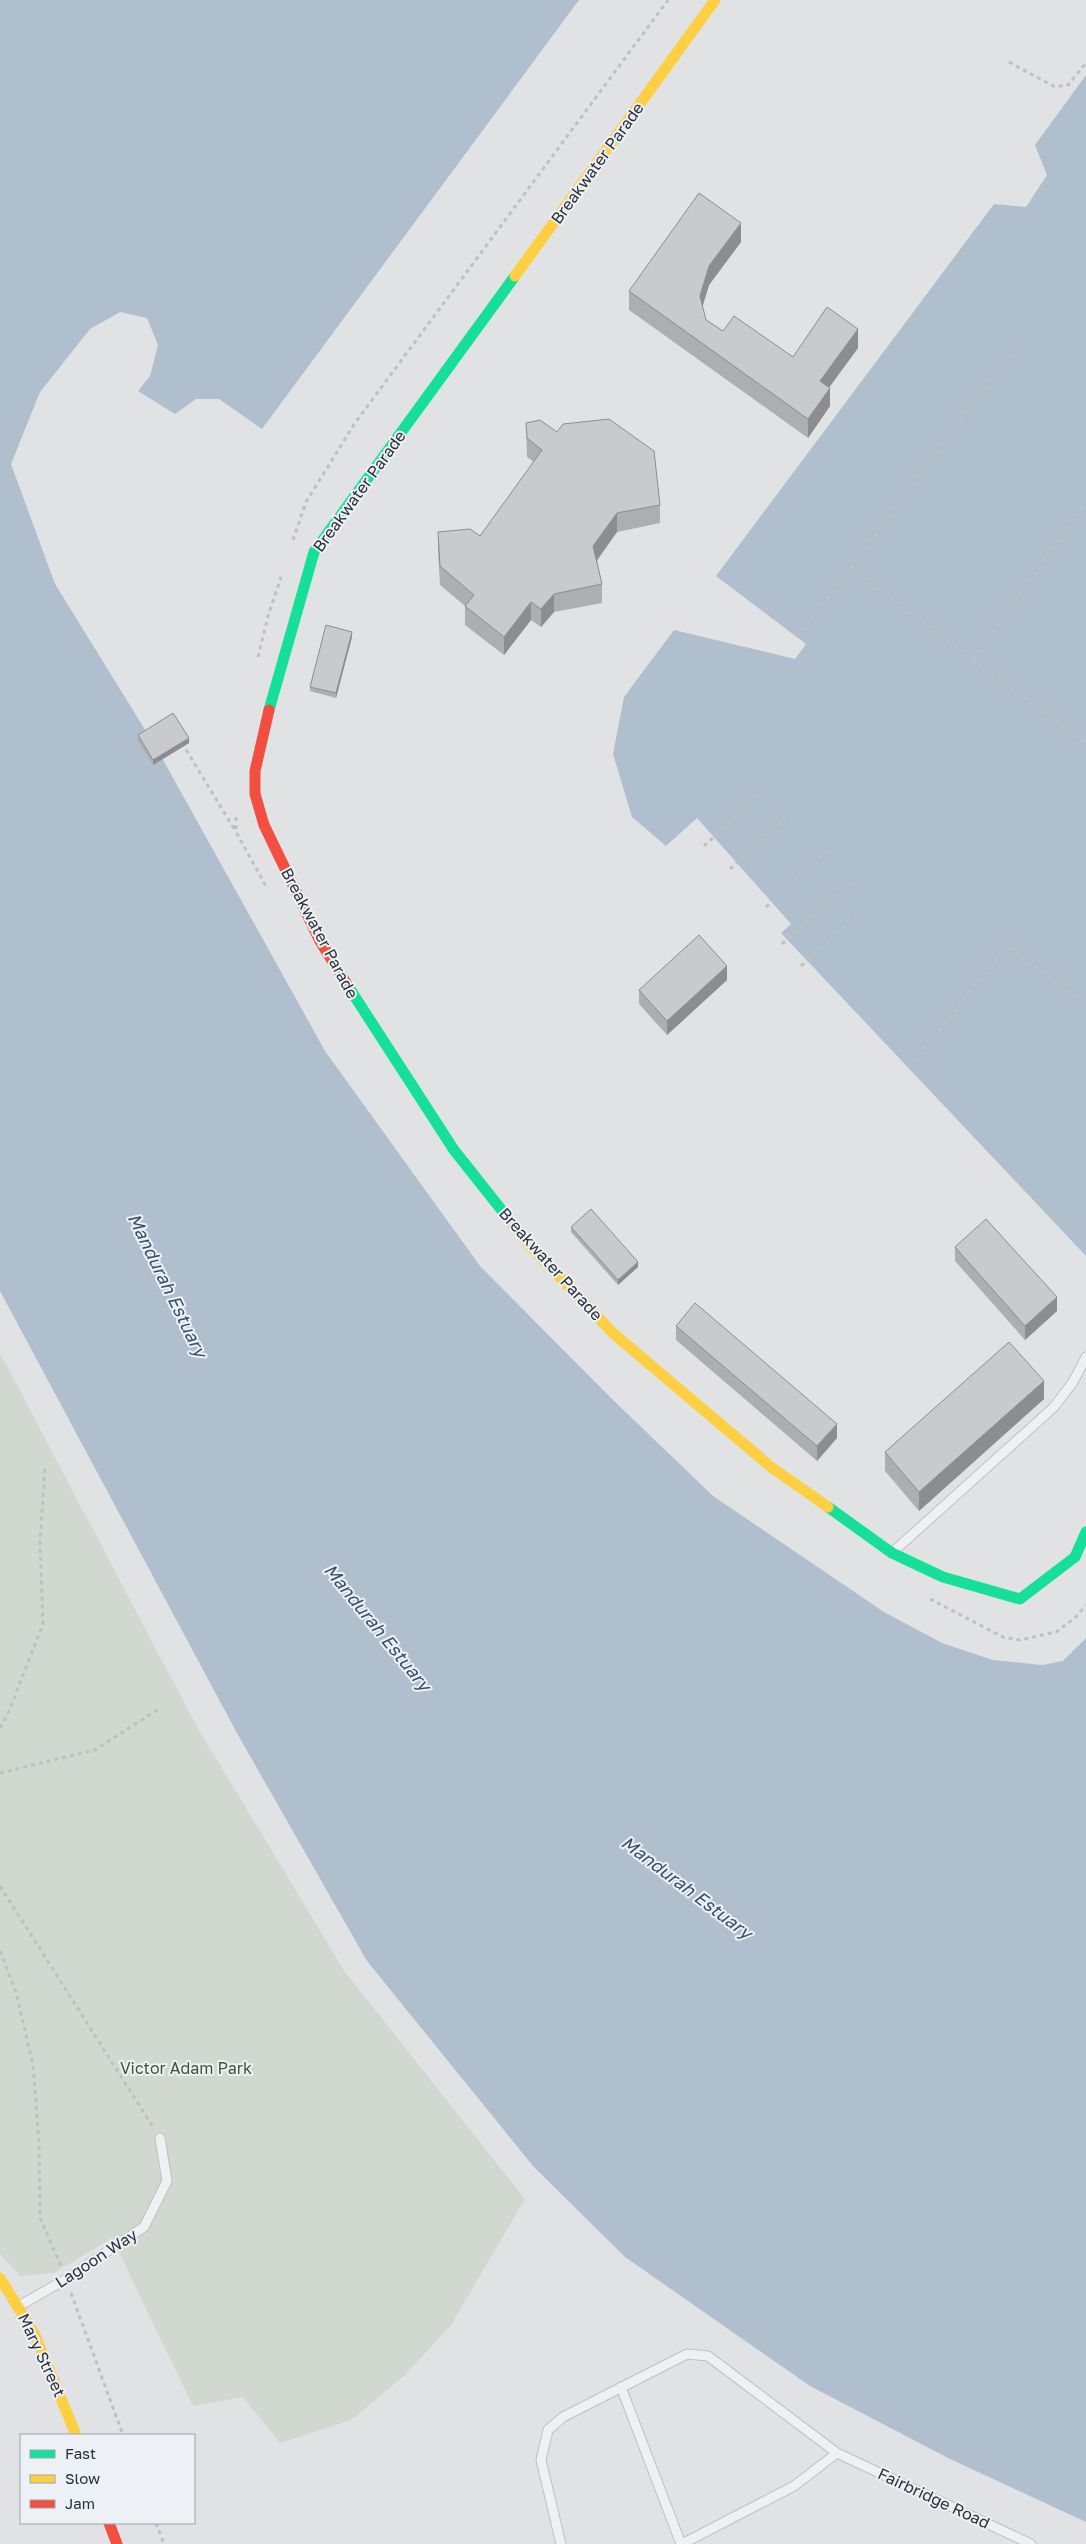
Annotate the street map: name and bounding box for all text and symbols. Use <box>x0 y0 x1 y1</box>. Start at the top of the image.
street label: Breakwater Parade <box>546 98 648 228</box>
street label: Breakwater Parade <box>308 426 410 556</box>
street label: Breakwater Parade <box>277 864 363 1002</box>
street label: Breakwater Parade <box>495 1203 607 1325</box>
water label: Mandurah Estuary <box>124 1209 214 1363</box>
water label: Mandurah Estuary <box>320 1559 438 1697</box>
water label: Mandurah Estuary <box>617 1831 759 1945</box>
park label: Victor Adam Park <box>120 2058 252 2078</box>
street label: Lagoon Way <box>51 2224 141 2292</box>
street label: Mary Street <box>14 2310 70 2400</box>
legend <box>20 2434 195 2524</box>
text: Fast <box>65 2444 96 2462</box>
street label: Fairbridge Road <box>875 2463 993 2533</box>
text: Slow <box>65 2469 100 2487</box>
text: Jam <box>65 2494 95 2512</box>

